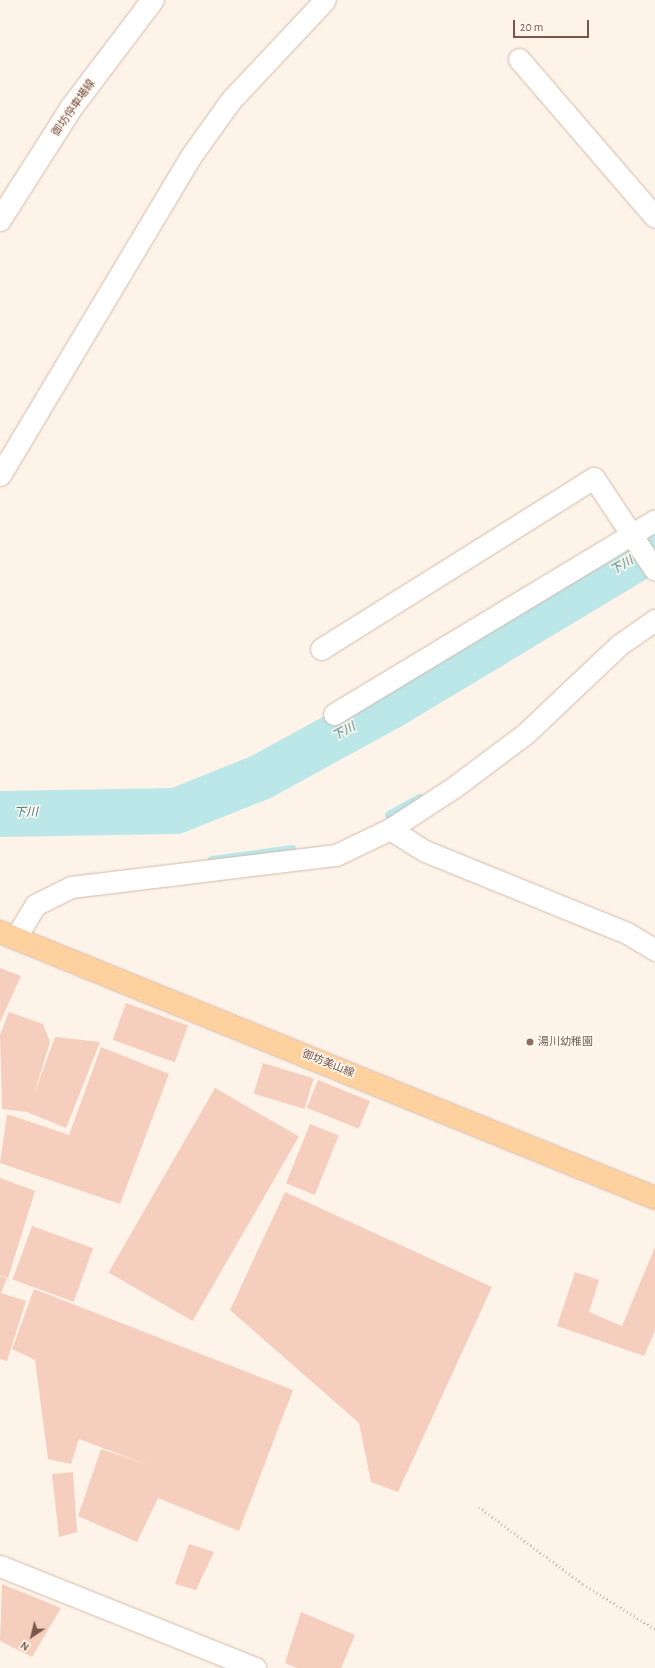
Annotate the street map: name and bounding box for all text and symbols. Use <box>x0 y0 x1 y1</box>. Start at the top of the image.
scale bar <box>515 12 591 38</box>
text: 20 m <box>520 21 543 33</box>
street label: 御坊停車場線 <box>50 77 98 139</box>
water label: 下川 <box>608 554 636 578</box>
water label: 下川 <box>330 720 358 744</box>
water label: 下川 <box>14 806 38 820</box>
place label: 湯川幼稚園 <box>538 1035 593 1049</box>
marker: 湯川幼稚園 <box>525 1037 535 1047</box>
street label: 御坊美山線 <box>300 1048 356 1080</box>
north arrow <box>12 1616 52 1656</box>
text: N <box>19 1640 31 1653</box>

